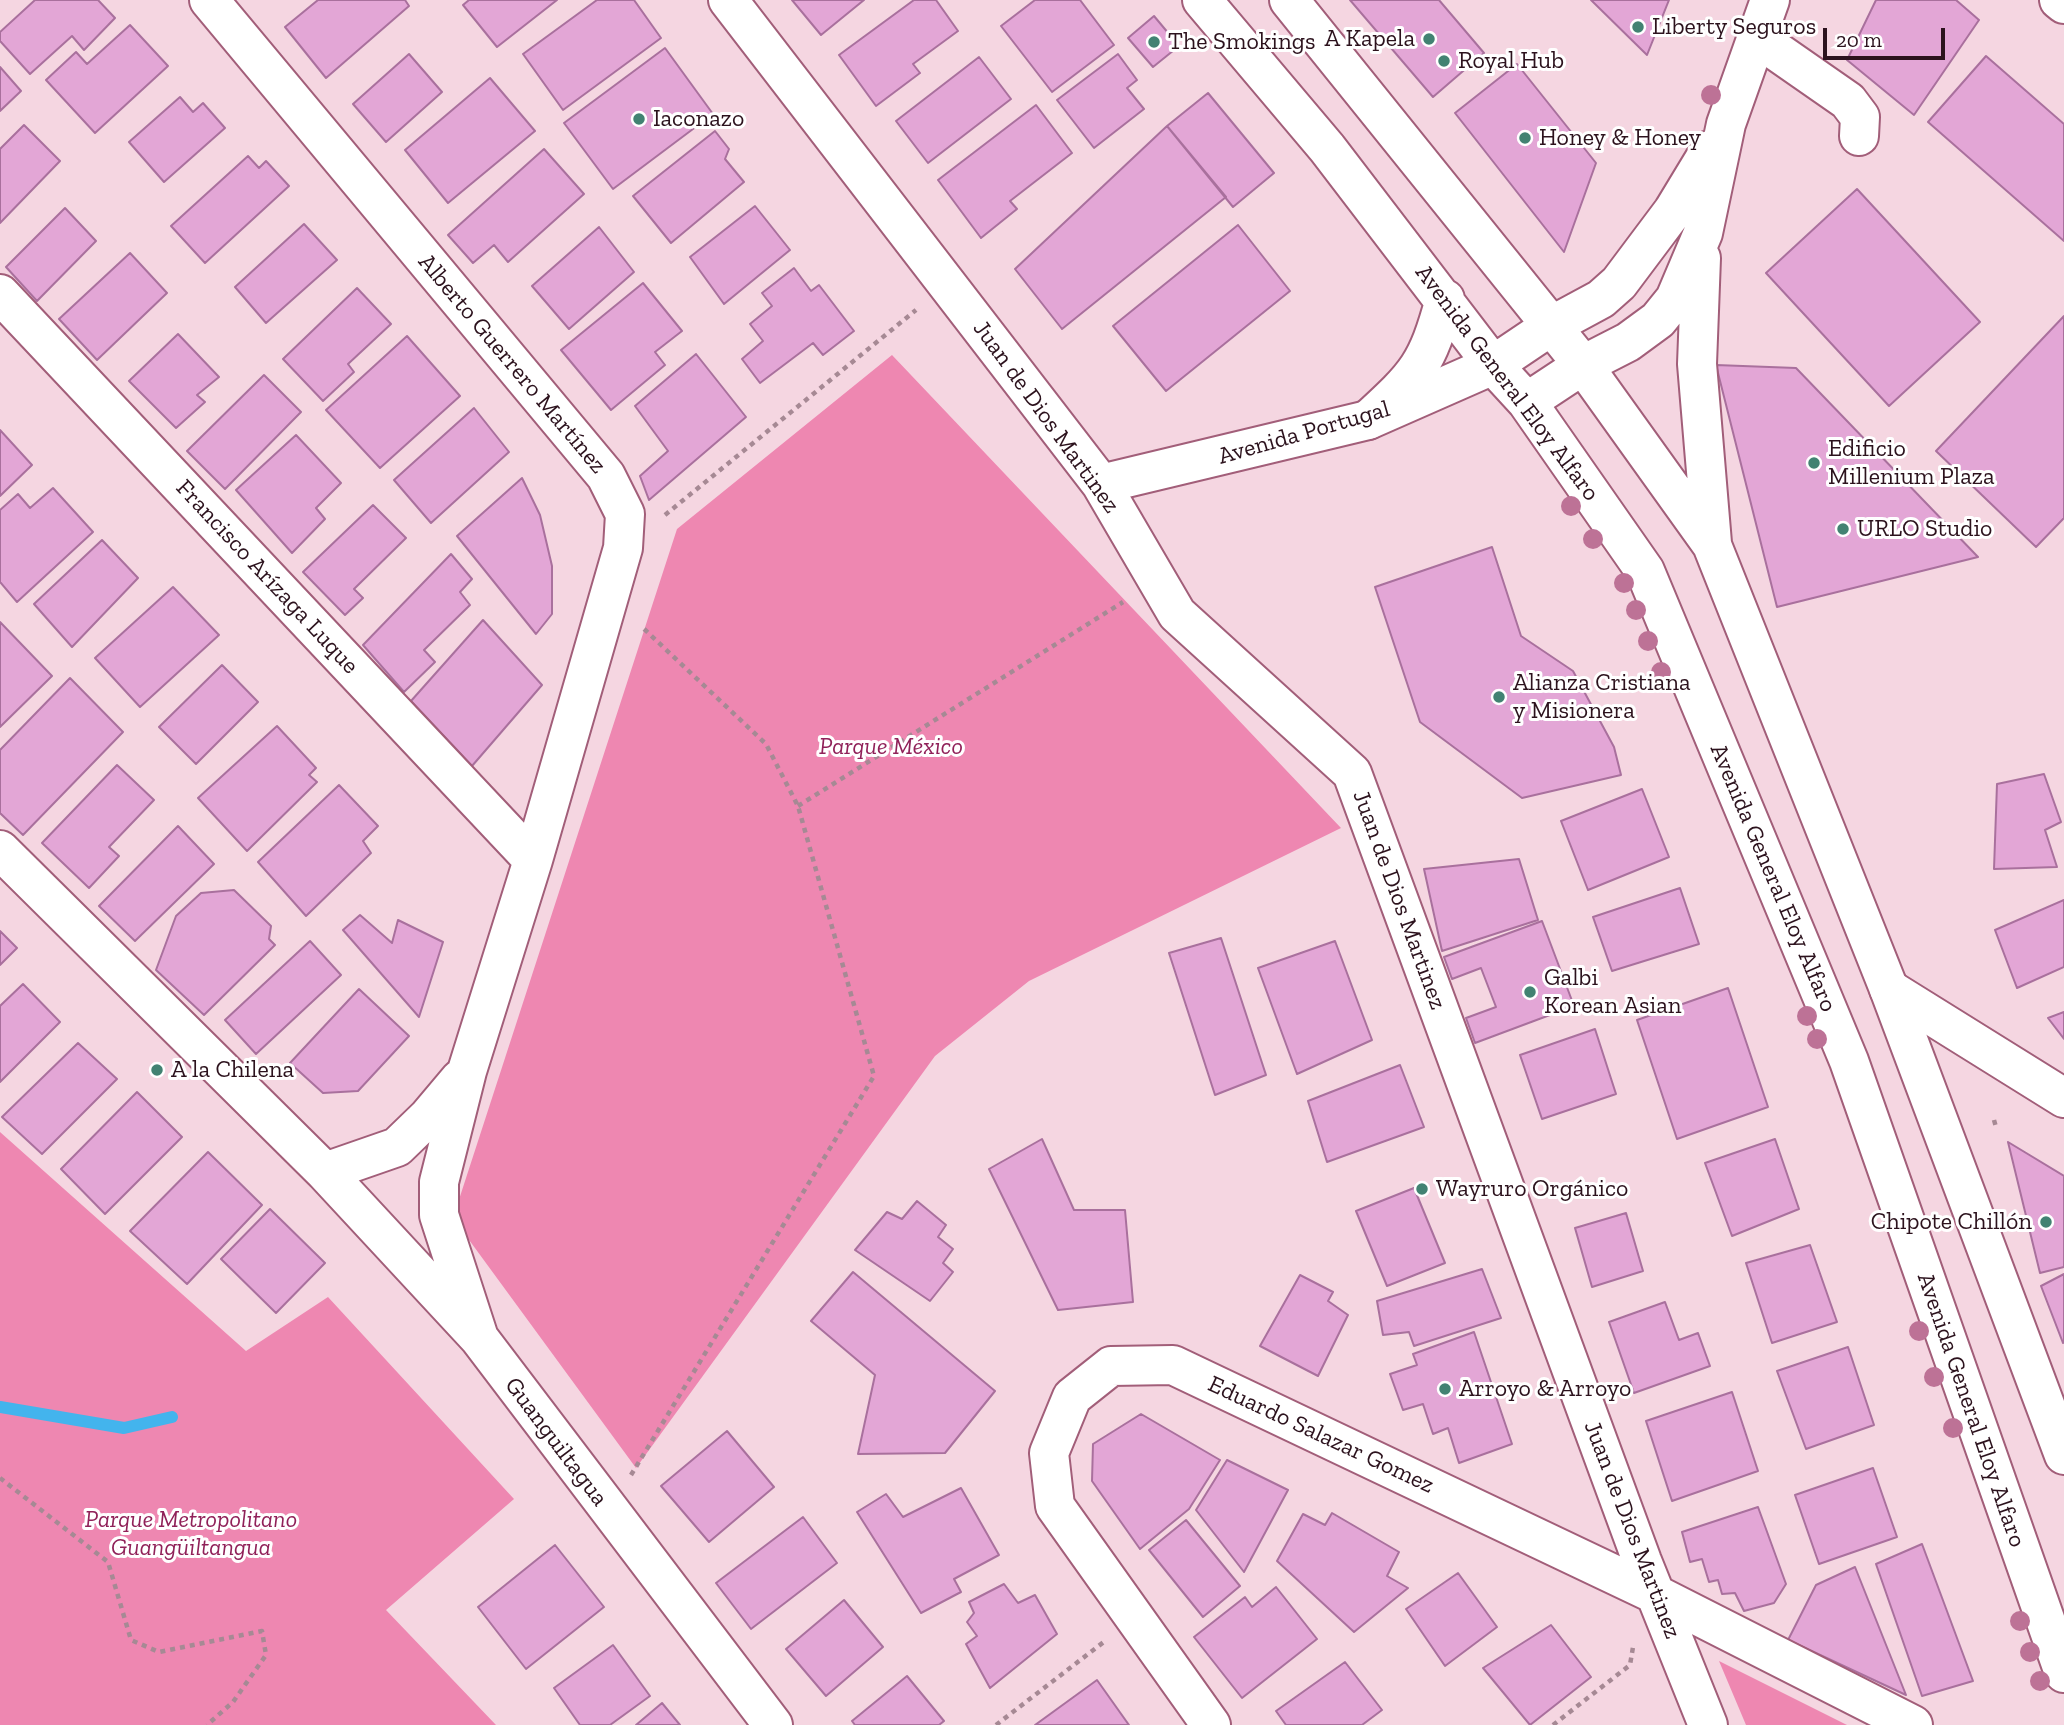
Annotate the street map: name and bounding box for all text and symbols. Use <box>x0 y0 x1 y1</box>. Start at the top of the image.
place label: Liberty Seguros <box>1652 13 1816 41</box>
scale bar <box>1826 14 1948 58</box>
marker: Liberty Seguros <box>1630 19 1646 35</box>
place label: A Kapela <box>1325 25 1415 53</box>
text: 20 m <box>1836 27 1882 52</box>
place label: The Smokings <box>1168 28 1315 56</box>
marker: A Kapela <box>1421 31 1437 47</box>
marker: The Smokings <box>1146 34 1162 50</box>
place label: Royal Hub <box>1458 47 1564 75</box>
marker: Royal Hub <box>1436 53 1452 69</box>
place label: Iaconazo <box>653 105 744 133</box>
marker: Iaconazo <box>631 111 647 127</box>
place label: Honey & Honey <box>1539 124 1701 152</box>
marker: Honey & Honey <box>1517 130 1533 146</box>
street label: Alberto Guerrero Martínez <box>412 248 612 480</box>
street label: Avenida General Eloy Alfaro <box>1409 259 1605 507</box>
street label: Juan de Dios Martinez <box>966 315 1126 519</box>
street label: Avenida Portugal <box>1215 395 1393 471</box>
place label: Edificio Millenium Plaza <box>1828 435 1995 491</box>
marker: Edificio Millenium Plaza <box>1806 455 1822 471</box>
street label: Francisco Arízaga Luque <box>169 474 365 680</box>
place label: URLO Studio <box>1857 515 1992 543</box>
marker: URLO Studio <box>1835 521 1851 537</box>
place label: Alianza Cristiana y Misionera <box>1513 669 1691 725</box>
marker: Alianza Cristiana y Misionera <box>1491 689 1507 705</box>
park label: Parque México <box>819 733 963 761</box>
street label: Avenida General Eloy Alfaro <box>1703 740 1843 1016</box>
street label: Juan de Dios Martinez <box>1346 787 1452 1013</box>
place label: Galbi Korean Asian <box>1544 964 1682 1020</box>
marker: Galbi Korean Asian <box>1522 984 1538 1000</box>
place label: A la Chilena <box>171 1056 294 1084</box>
marker: A la Chilena <box>149 1062 165 1078</box>
place label: Wayruro Orgánico <box>1436 1175 1628 1203</box>
marker: Wayruro Orgánico <box>1414 1181 1430 1197</box>
place label: Chipote Chillón <box>1871 1208 2032 1236</box>
marker: Chipote Chillón <box>2038 1214 2054 1230</box>
street label: Avenida General Eloy Alfaro <box>1910 1269 2032 1551</box>
street label: Eduardo Salazar Gomez <box>1203 1370 1439 1500</box>
street label: Guanguiltagua <box>498 1372 614 1512</box>
place label: Arroyo & Arroyo <box>1459 1375 1631 1403</box>
marker: Arroyo & Arroyo <box>1437 1381 1453 1397</box>
street label: Juan de Dios Martinez <box>1577 1417 1687 1643</box>
park label: Parque Metropolitano Guangüiltangua <box>85 1506 297 1562</box>

